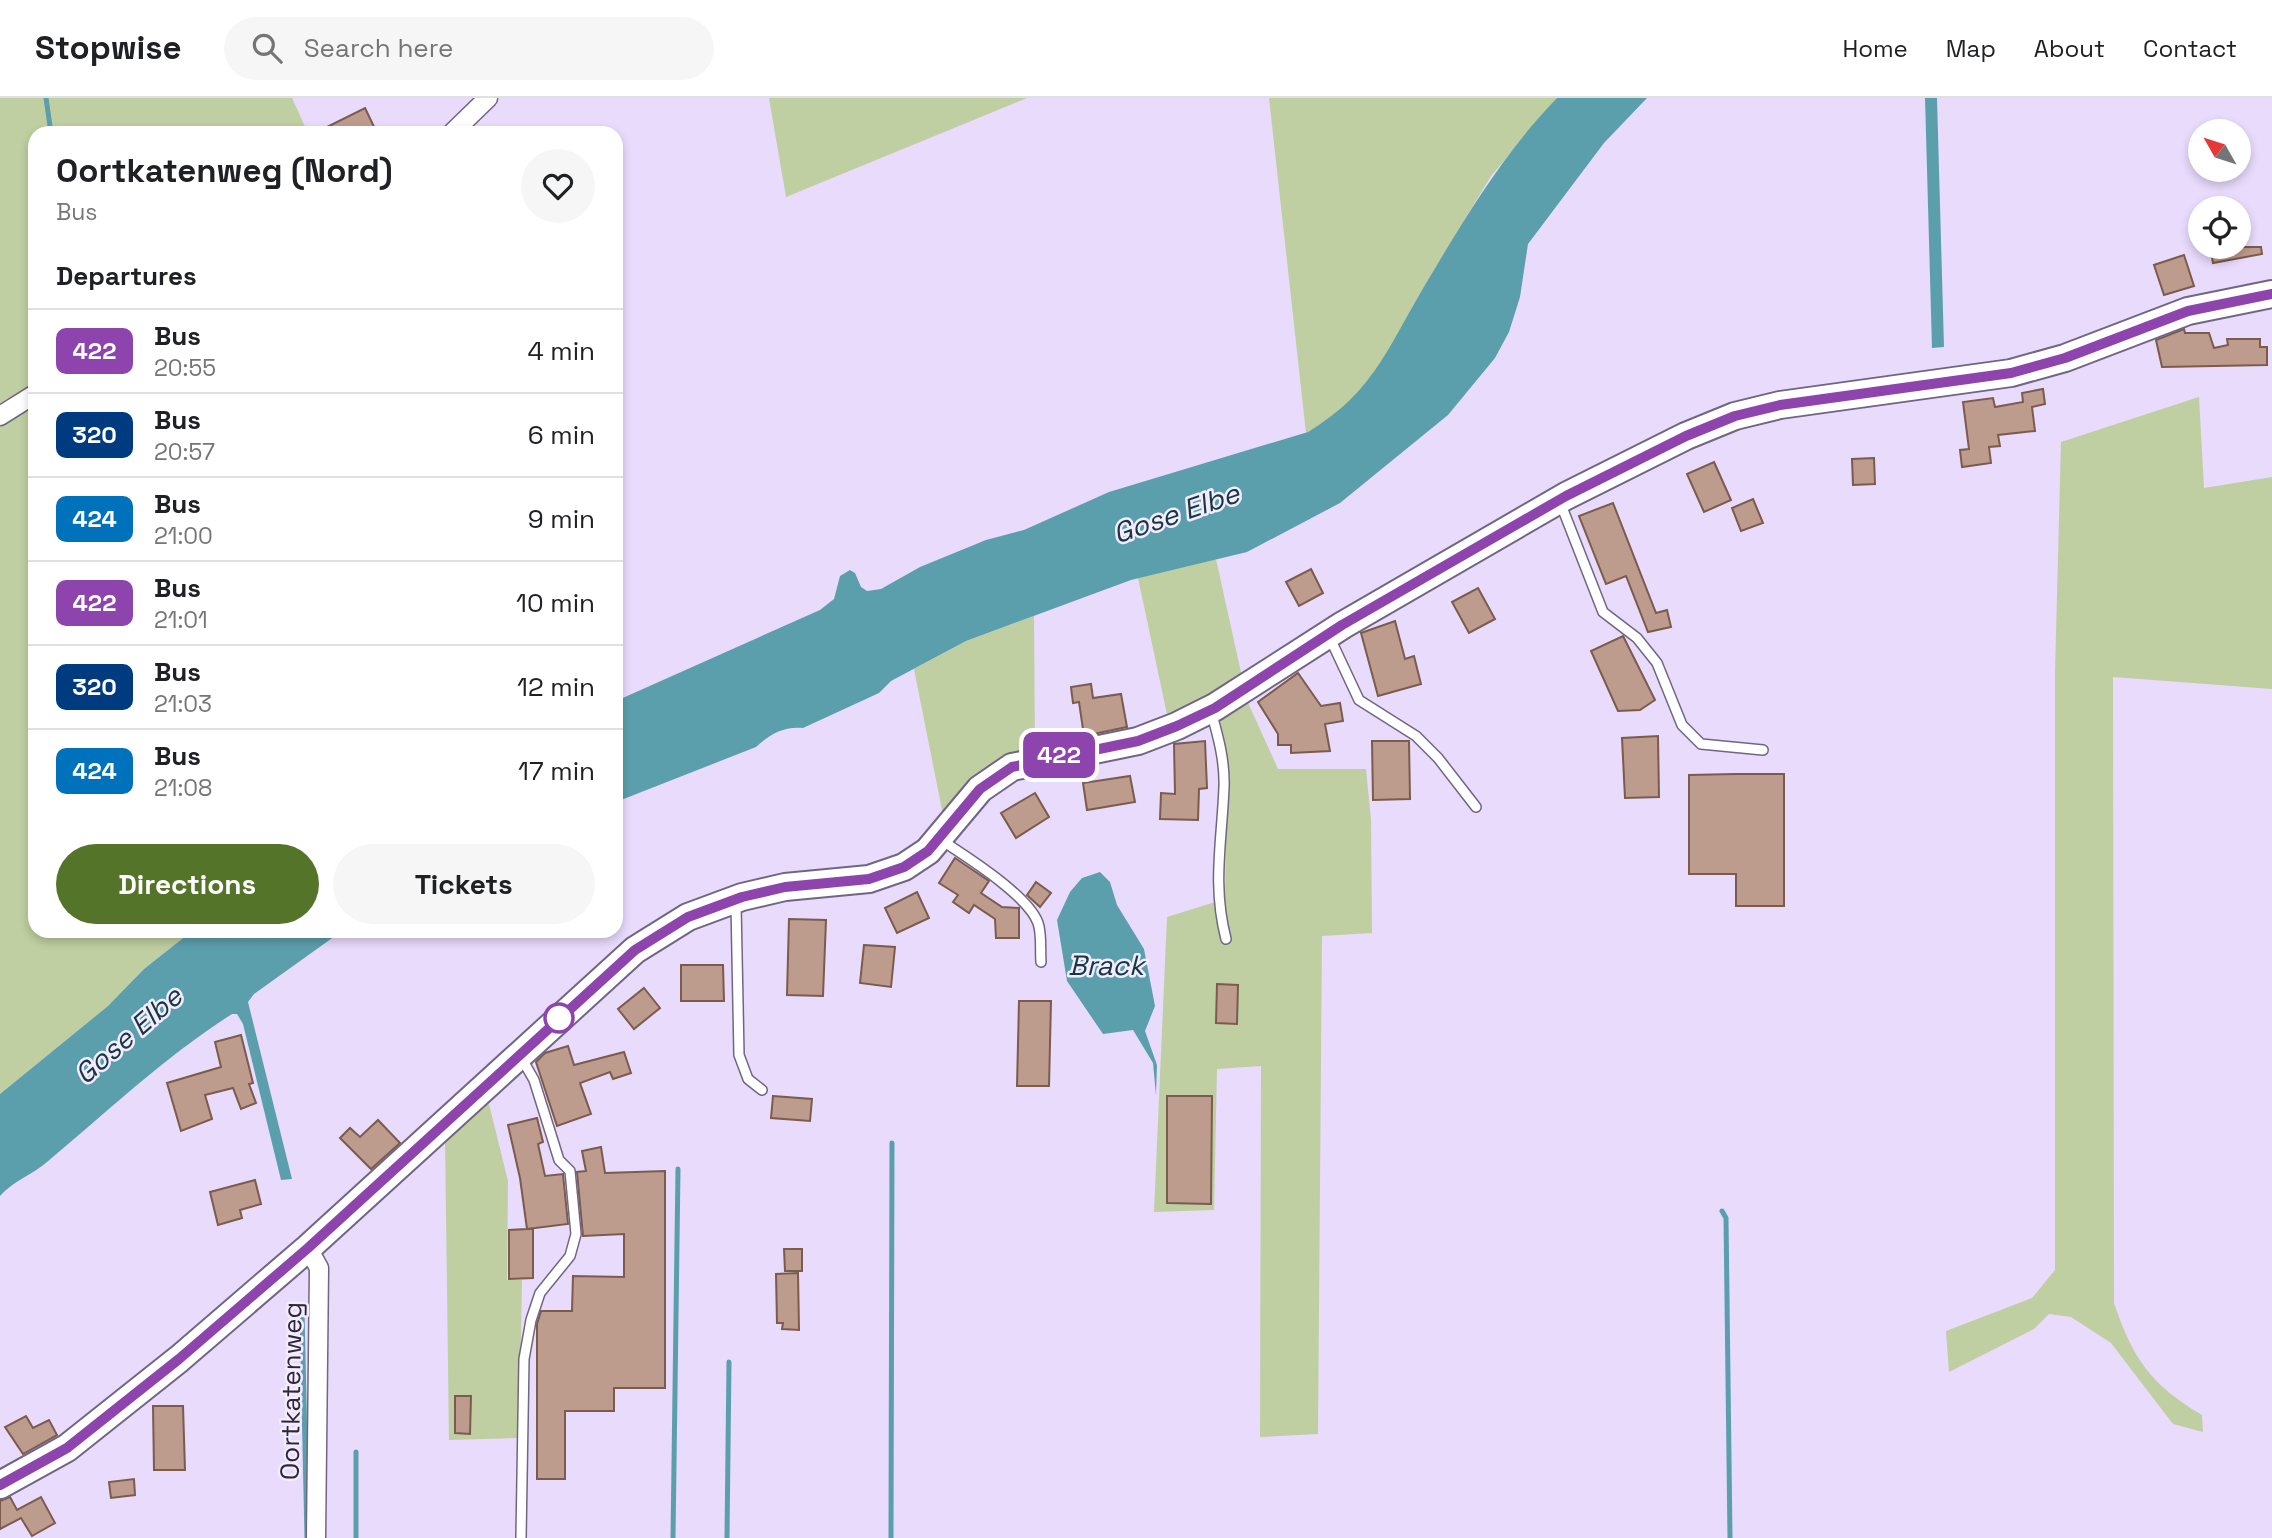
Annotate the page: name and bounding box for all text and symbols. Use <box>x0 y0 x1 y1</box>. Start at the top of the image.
search box <box>224 17 714 80</box>
text: Stopwise <box>35 27 182 69</box>
icon: search <box>248 29 286 67</box>
text: Search here <box>304 31 453 65</box>
text: Home <box>1842 33 1908 64</box>
text: Map <box>1946 33 1996 64</box>
text: About <box>2034 33 2105 64</box>
text: Contact <box>2143 33 2237 64</box>
north arrow <box>2188 119 2250 182</box>
map controls <box>2188 119 2251 259</box>
button: heart <box>521 149 595 223</box>
text: Oortkatenweg (Nord) <box>56 150 393 192</box>
button: locate <box>2188 196 2251 259</box>
text: Bus <box>56 197 97 227</box>
text: Departures <box>56 259 197 293</box>
text: Bus <box>154 319 201 353</box>
text: 4 min <box>527 334 595 368</box>
text: 422 <box>73 335 116 366</box>
text: 20:55 <box>154 353 216 383</box>
text: Bus <box>154 403 201 437</box>
text: 6 min <box>528 418 595 452</box>
text: 320 <box>72 419 117 450</box>
text: 20:57 <box>154 437 215 467</box>
water label: Gose Elbe <box>1108 474 1245 551</box>
text: Bus <box>154 487 201 521</box>
text: 9 min <box>528 502 595 536</box>
text: 424 <box>72 503 117 534</box>
text: 21:00 <box>154 521 213 551</box>
text: Bus <box>154 571 201 605</box>
text: 10 min <box>516 586 595 620</box>
text: 422 <box>73 587 116 618</box>
text: 21:01 <box>154 605 208 635</box>
text: Bus <box>154 655 201 689</box>
text: 12 min <box>517 670 595 704</box>
text: 320 <box>72 671 117 702</box>
text: 21:03 <box>154 689 212 719</box>
line badge: 422 <box>1019 732 1099 778</box>
text: Bus <box>154 739 201 773</box>
text: 422 <box>1037 739 1081 770</box>
text: 17 min <box>518 754 595 788</box>
text: 424 <box>72 755 117 786</box>
text: 21:08 <box>154 773 212 803</box>
button: Directions <box>56 844 319 924</box>
button: Tickets <box>333 844 595 924</box>
water label: Brack <box>1068 947 1147 983</box>
water label: Gose Elbe <box>67 977 191 1092</box>
unlabelled marker <box>544 1003 574 1033</box>
street label: Oortkatenweg <box>272 1302 310 1480</box>

